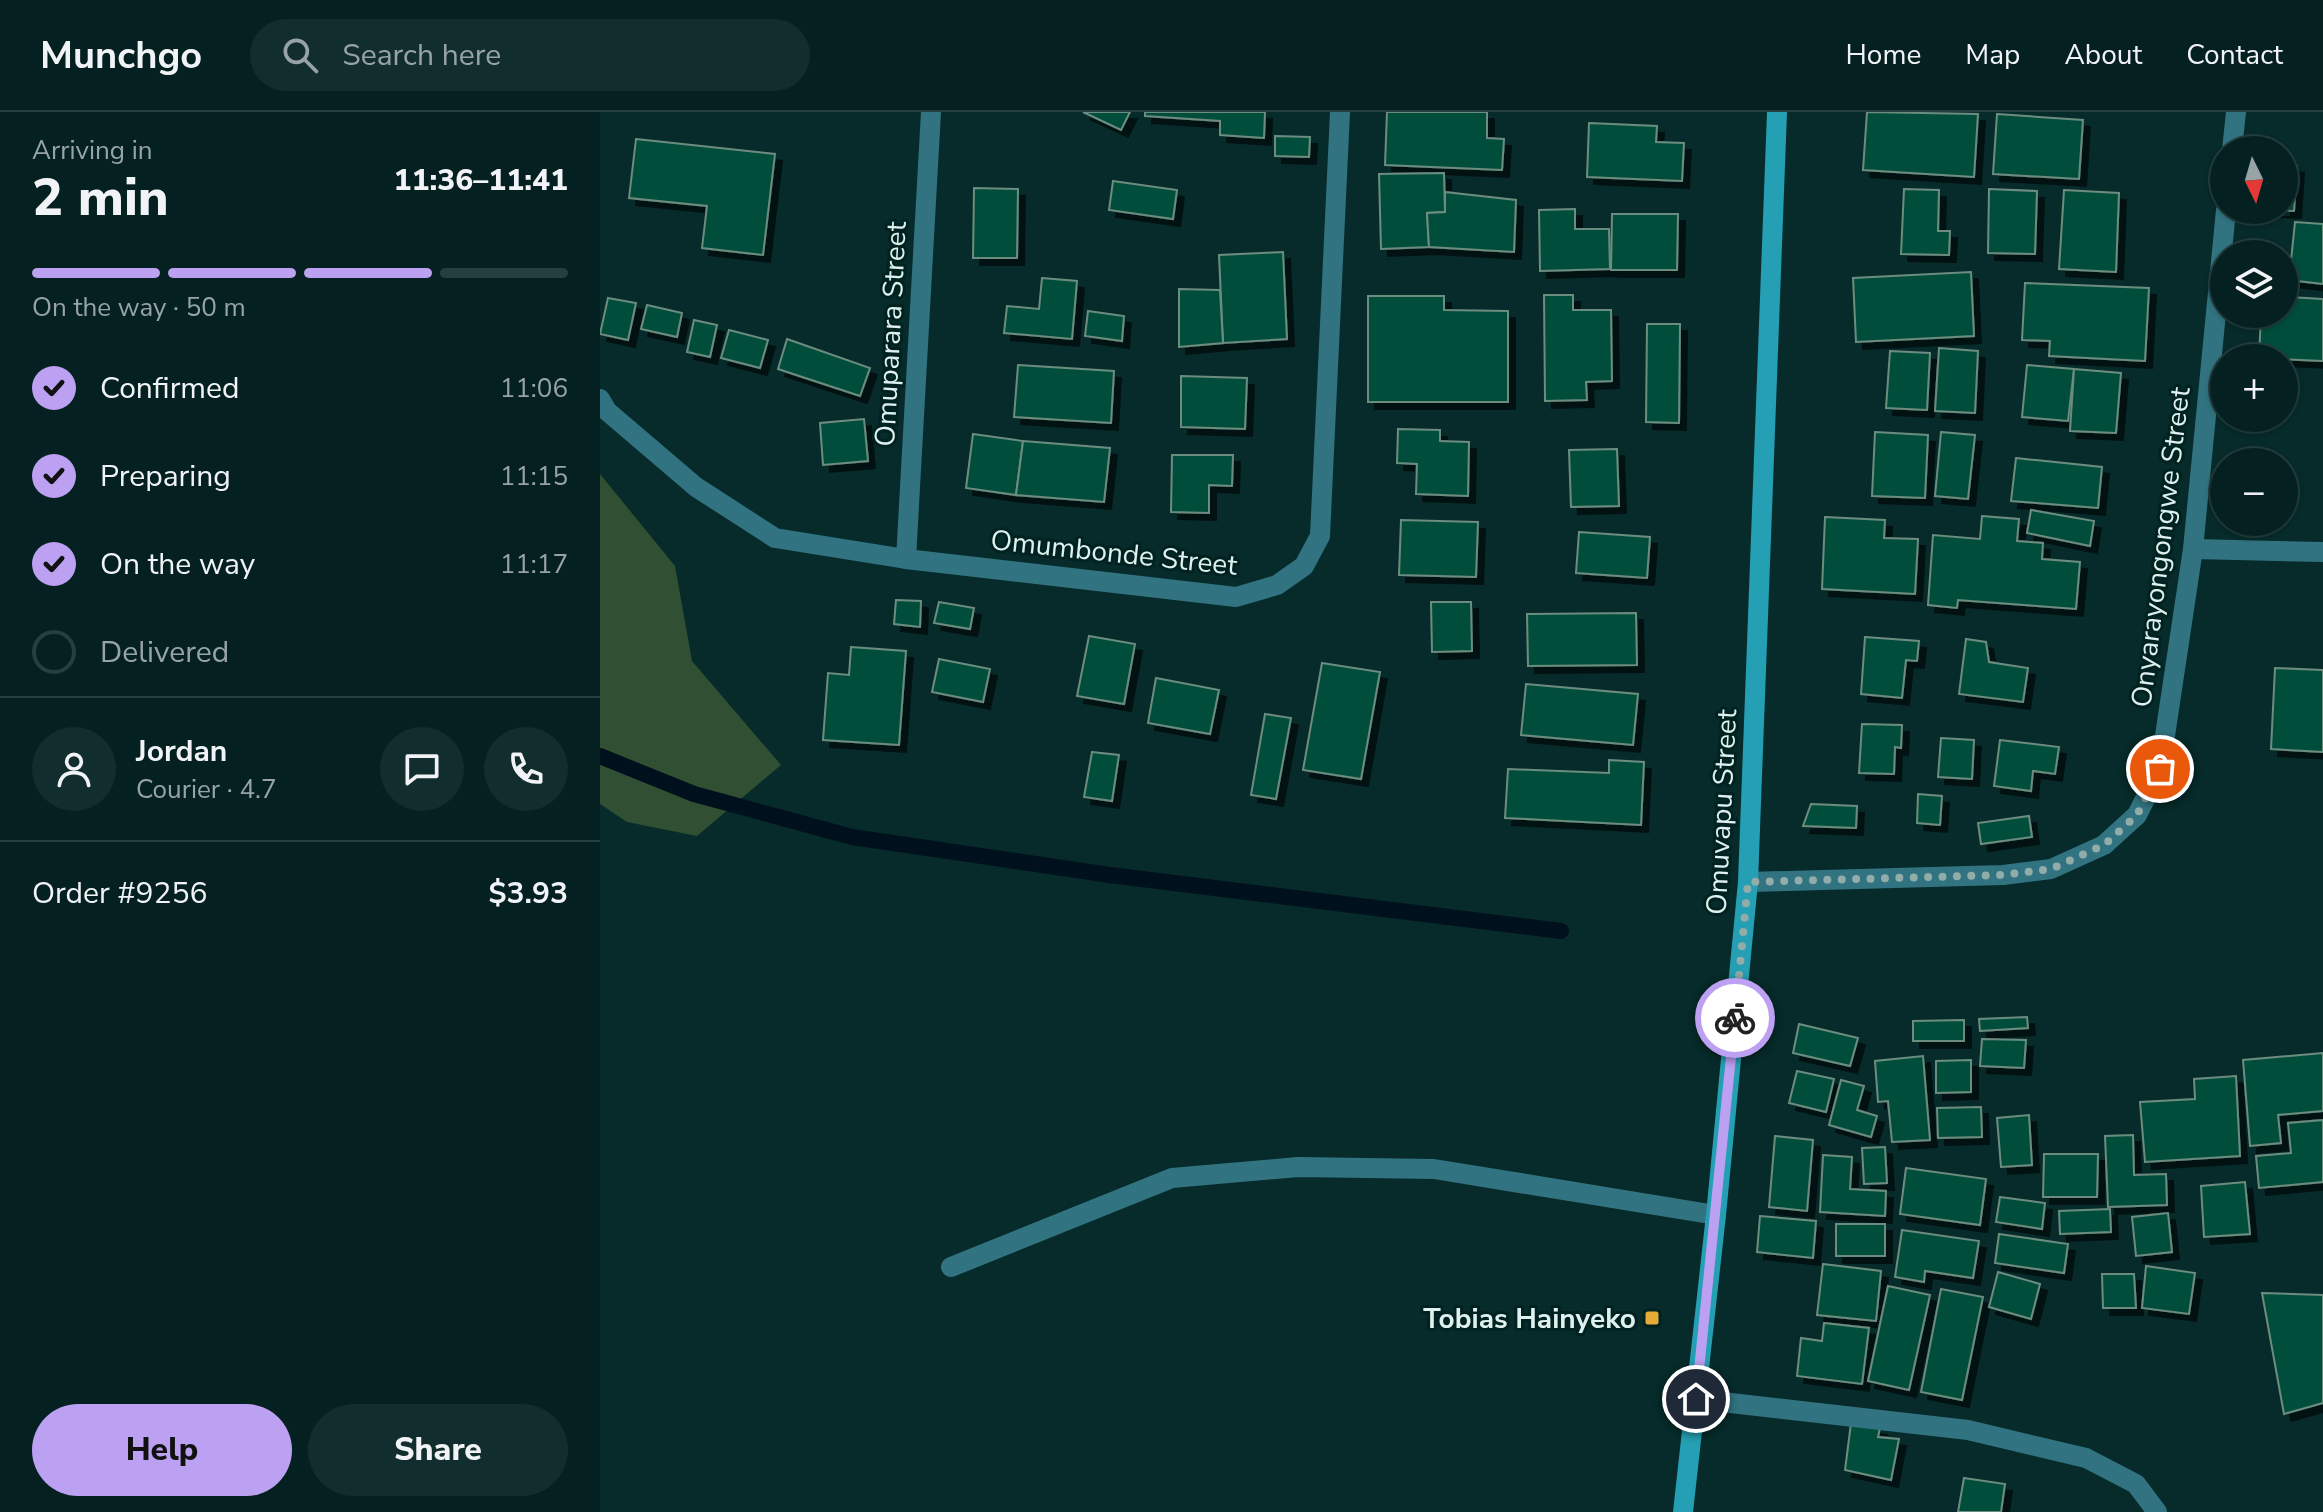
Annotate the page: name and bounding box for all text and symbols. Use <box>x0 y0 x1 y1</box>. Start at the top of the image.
search box <box>250 19 810 91</box>
text: Munchgo <box>40 30 202 81</box>
icon: search <box>278 33 322 77</box>
text: Search here <box>342 35 501 76</box>
text: Home <box>1846 36 1921 74</box>
text: Map <box>1965 36 2020 74</box>
text: About <box>2064 36 2142 74</box>
text: Contact <box>2186 36 2283 74</box>
text: Arriving in <box>32 133 153 168</box>
north arrow <box>2210 136 2298 224</box>
map controls <box>2210 136 2298 536</box>
text: 11:36–11:41 <box>393 160 568 201</box>
text: 2 min <box>32 162 169 233</box>
street label: Omuparara Street <box>866 220 916 448</box>
button: layers <box>2210 240 2298 328</box>
text: On the way · 50 m <box>32 290 246 325</box>
button: + <box>2210 344 2298 432</box>
icon: check <box>32 366 76 410</box>
text: Confirmed <box>100 368 240 409</box>
text: 11:06 <box>500 371 568 406</box>
street label: Onyarayongongwe Street <box>2122 385 2200 710</box>
button: − <box>2210 448 2298 536</box>
icon: check <box>32 454 76 498</box>
text: Preparing <box>100 456 231 497</box>
text: 11:15 <box>500 459 568 494</box>
street label: Omumbonde Street <box>989 521 1239 585</box>
icon: check <box>32 542 76 586</box>
text: On the way <box>100 544 255 585</box>
text: 11:17 <box>500 547 568 582</box>
text: Delivered <box>100 632 229 673</box>
street label: Omuvapu Street <box>1698 708 1746 916</box>
button: person <box>32 727 116 811</box>
button: chat <box>380 727 464 811</box>
button: phone <box>484 727 568 811</box>
text: Jordan <box>136 731 227 772</box>
pin <box>2126 735 2194 803</box>
icon: bag <box>2138 747 2182 791</box>
text: Courier · 4.7 <box>136 772 277 807</box>
text: Order #9256 <box>32 873 207 914</box>
text: $3.93 <box>489 873 568 914</box>
courier <box>1695 978 1775 1058</box>
icon: bike <box>1713 996 1757 1040</box>
place label: Tobias Hainyeko <box>1423 1300 1636 1338</box>
marker: Tobias Hainyeko <box>1643 1309 1661 1327</box>
pin <box>1662 1365 1730 1433</box>
icon: home <box>1674 1377 1718 1421</box>
button: Help <box>32 1404 292 1496</box>
button: Share <box>308 1404 568 1496</box>

